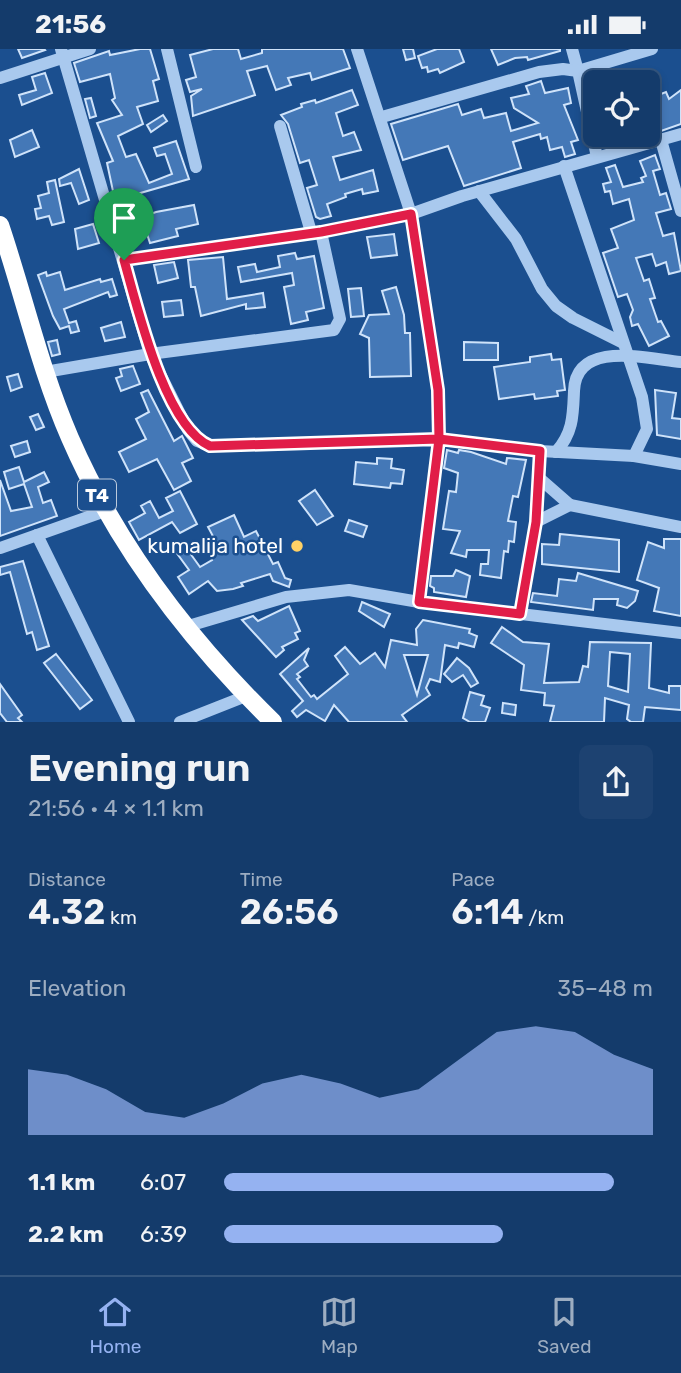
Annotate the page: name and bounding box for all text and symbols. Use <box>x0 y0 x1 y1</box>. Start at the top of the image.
text: 21:56 <box>35 9 106 40</box>
map controls <box>583 70 660 147</box>
button: locate <box>583 70 660 147</box>
pin <box>94 188 154 260</box>
icon: arrive <box>105 199 143 237</box>
road number: T4 <box>78 479 116 511</box>
place label: kumalija hotel <box>147 533 283 558</box>
marker: kumalija hotel <box>289 538 305 554</box>
text: Evening run <box>28 745 251 791</box>
button: share <box>579 745 653 819</box>
text: 21:56 · 4 × 1.1 km <box>28 794 204 822</box>
text: Distance <box>28 868 106 891</box>
text: Time <box>240 868 283 891</box>
text: Pace <box>451 868 495 891</box>
text: 4.32 <box>28 891 105 933</box>
text: 26:56 <box>240 891 339 933</box>
text: 6:14 <box>451 891 524 933</box>
text: km <box>105 906 137 929</box>
text: /km <box>524 906 564 929</box>
text: Elevation <box>28 974 127 1002</box>
text: 35–48 m <box>557 974 653 1002</box>
text: 1.1 km <box>28 1168 95 1196</box>
text: 6:07 <box>140 1168 186 1196</box>
text: 2.2 km <box>28 1220 104 1248</box>
text: 6:39 <box>140 1220 187 1248</box>
tab: Home <box>89 1293 141 1358</box>
tab: Map <box>320 1293 358 1358</box>
tab: Saved <box>537 1293 592 1358</box>

